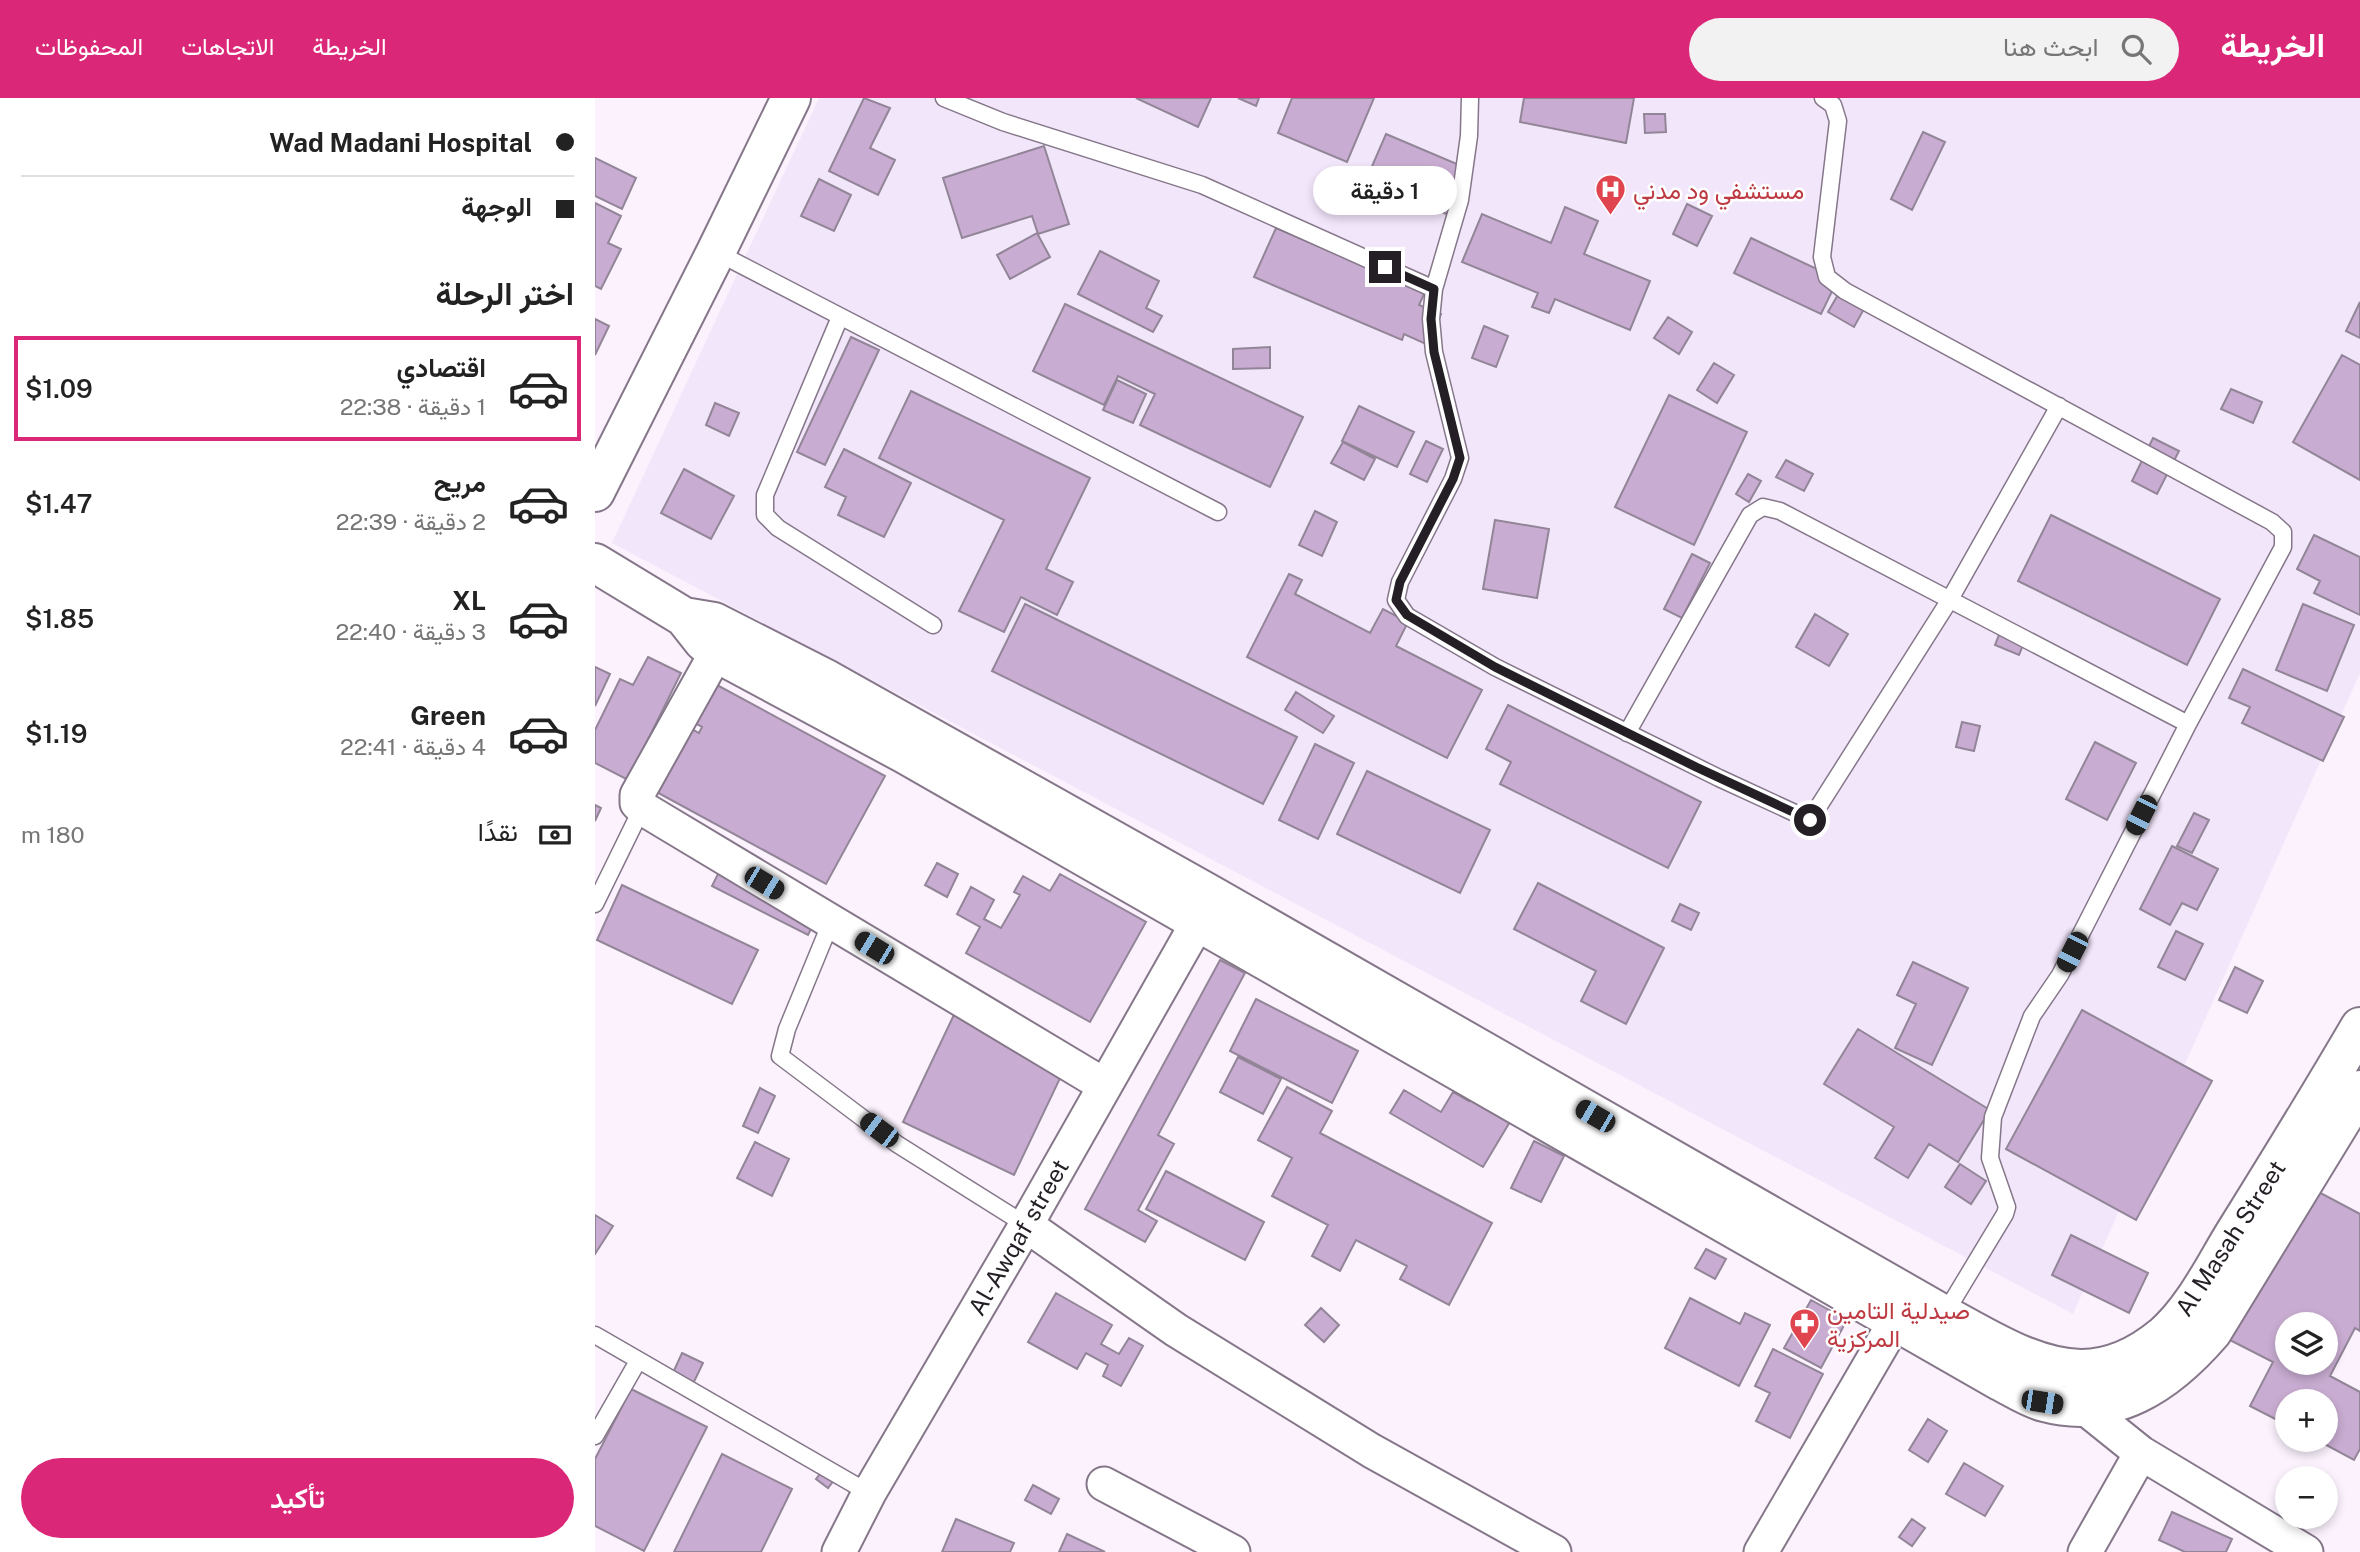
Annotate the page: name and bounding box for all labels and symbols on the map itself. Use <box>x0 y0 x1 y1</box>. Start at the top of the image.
callout: 1 دقيقة <box>1313 166 1457 214</box>
hospital icon: مستشفي ود مدني <box>1593 173 1627 217</box>
place label: مستشفي ود مدني <box>1633 176 1804 210</box>
route end <box>1369 251 1401 283</box>
car <box>2123 792 2160 838</box>
route start <box>1794 804 1826 836</box>
car <box>741 863 788 903</box>
car <box>851 928 898 968</box>
car <box>2054 929 2091 975</box>
car <box>1572 1096 1619 1136</box>
car <box>856 1109 903 1151</box>
street label: Al-Awqaf street <box>962 1154 1074 1320</box>
street label: Al Masah Street <box>2169 1155 2291 1321</box>
place label: صيدلية التامين المركزية <box>1827 1296 1970 1354</box>
pharmacy icon: صيدلية التامين المركزية <box>1787 1307 1821 1351</box>
car <box>2020 1388 2065 1416</box>

